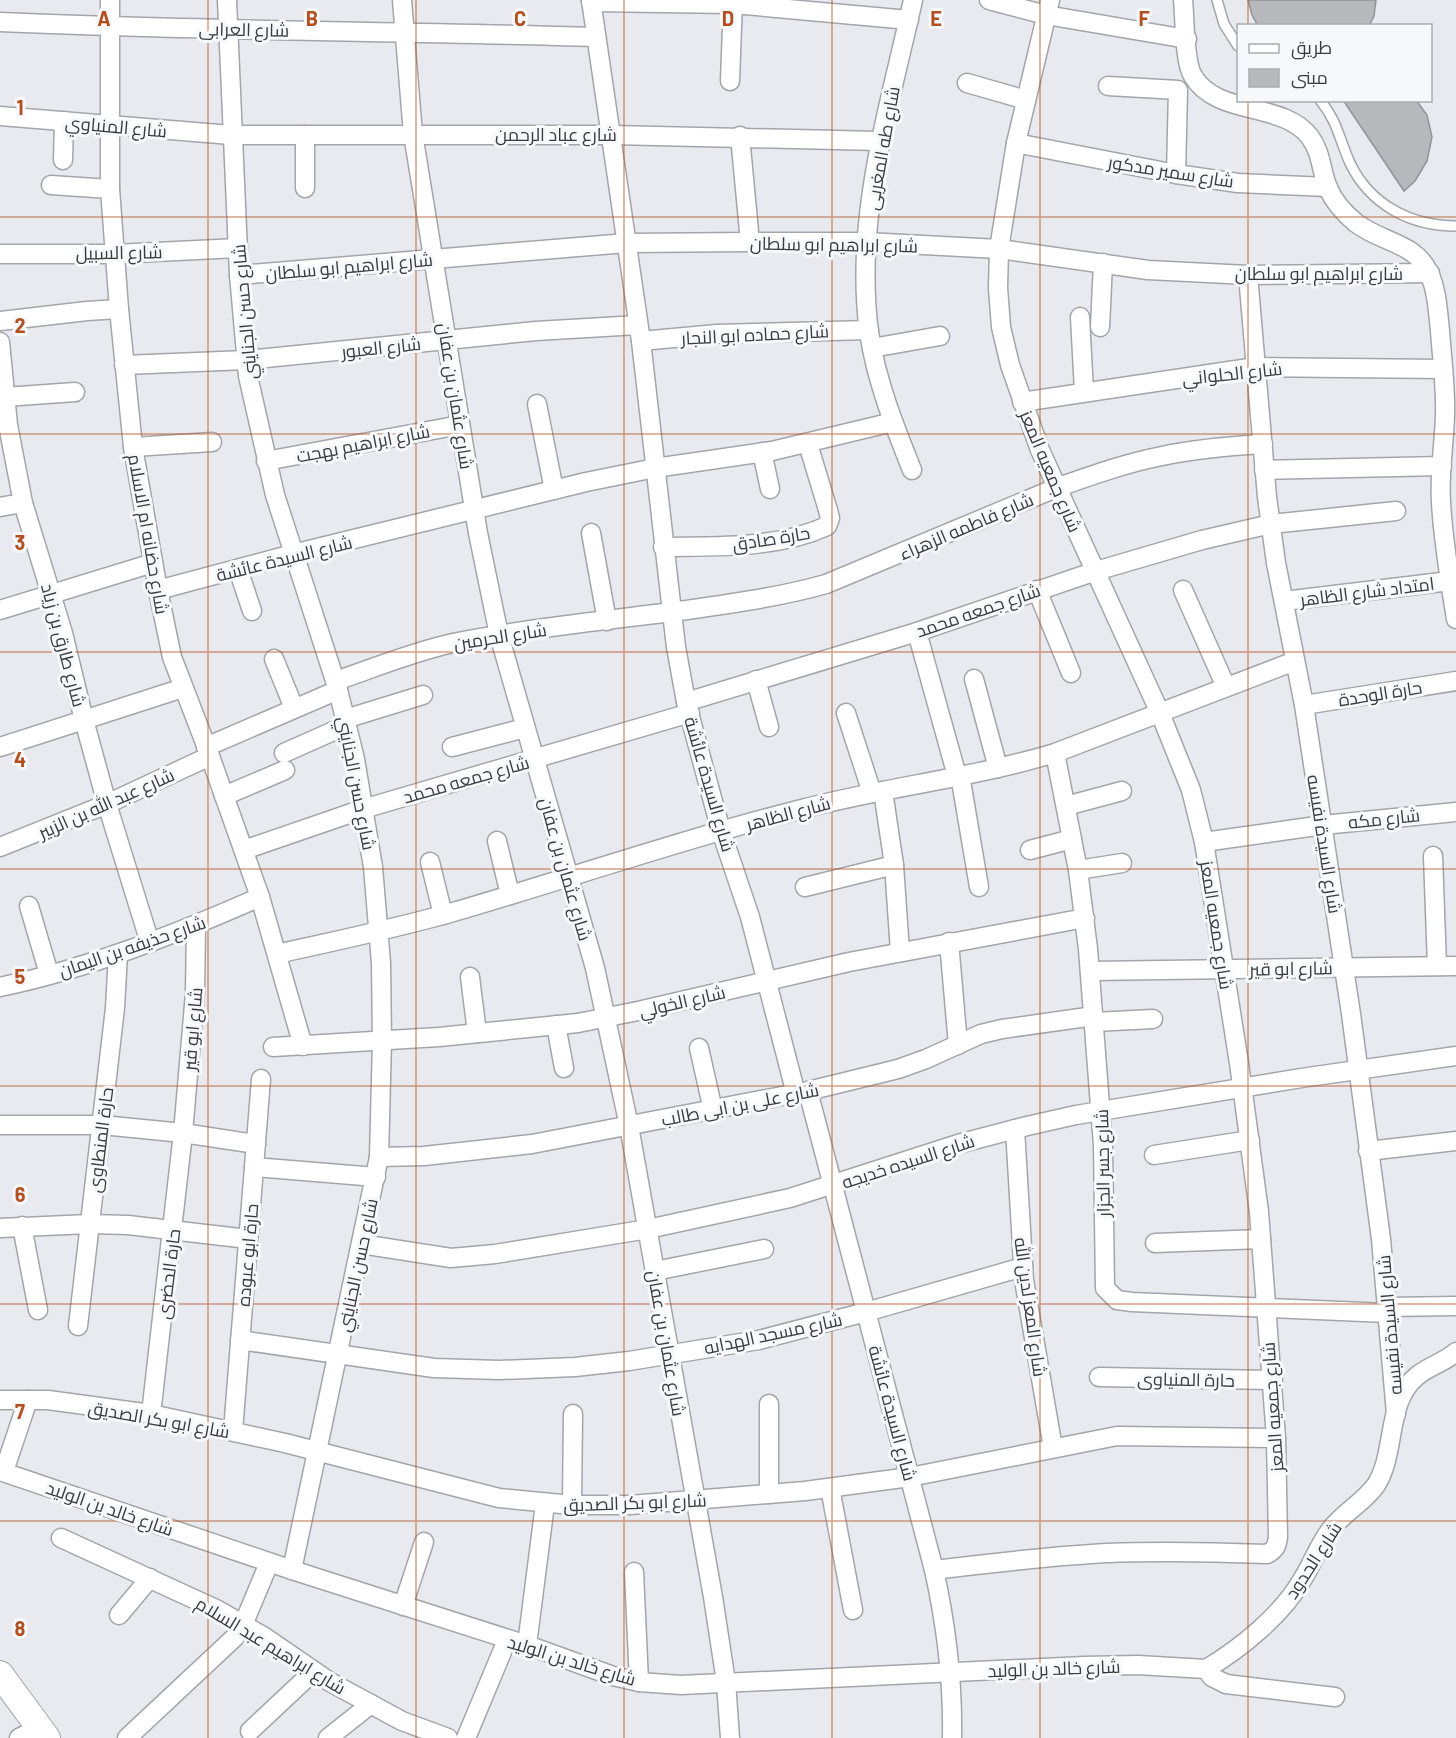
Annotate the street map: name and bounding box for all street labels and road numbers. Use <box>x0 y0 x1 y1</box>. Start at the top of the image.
street label: شارع العرابى <box>198 17 290 43</box>
street label: شارع طه المغربى <box>860 84 906 212</box>
street label: شارع المنياوي <box>64 111 168 145</box>
street label: شارع عباد الرحمن <box>495 123 617 147</box>
street label: شارع سمير مدكور <box>1105 150 1236 194</box>
street label: شارع ابراهيم ابو سلطان <box>750 232 918 258</box>
street label: شارع السبيل <box>75 240 163 266</box>
street label: شارع حسن الجنايني <box>227 243 265 381</box>
street label: شارع ابراهيم ابو سلطان <box>264 248 434 286</box>
street label: شارع ابراهيم ابو سلطان <box>1235 262 1403 286</box>
street label: شارع حماده ابو النجار <box>679 319 830 351</box>
street label: شارع عثمان بن عفان <box>432 321 478 471</box>
street label: شارع العبور <box>339 332 422 364</box>
street label: شارع الحلواني <box>1181 357 1284 393</box>
street label: شارع جمعيه المعز <box>1013 406 1087 536</box>
street label: شارع ابراهيم بهجت <box>294 419 432 469</box>
street label: شارع حضانه ام الاسلام <box>122 452 174 616</box>
street label: شارع فاطمه الزهراء <box>896 488 1037 566</box>
street label: حارة صادق <box>731 521 812 557</box>
street label: شارع السيدة عائشة <box>214 530 355 587</box>
street label: امتداد شارع الظاهر <box>1298 572 1436 612</box>
street label: شارع جمعه محمد <box>913 578 1044 643</box>
street label: شارع طارق بن زياد <box>35 581 91 710</box>
street label: شارع الحرمين <box>452 618 548 656</box>
street label: حارة الوحدة <box>1337 676 1424 711</box>
street label: شارع حسن الجنايني <box>329 714 381 853</box>
street label: شارع السيدة عائشة <box>678 714 740 855</box>
street label: شارع جمعه محمد <box>400 750 532 809</box>
street label: شارع عبد الله بن الزبير <box>34 763 178 845</box>
street label: شارع السيدة نفيسه <box>1301 773 1347 915</box>
street label: شارع الظاهر <box>742 791 833 837</box>
street label: شارع عثمان بن عفان <box>533 795 597 944</box>
street label: شارع مكه <box>1347 803 1421 835</box>
street label: شارع جمعيه المعز <box>1194 858 1238 991</box>
street label: شارع حذيفه بن اليمان <box>56 911 209 983</box>
street label: شارع ابو قير <box>1248 956 1333 982</box>
street label: شارع الخولي <box>637 980 728 1026</box>
street label: شارع ابو قير <box>177 986 209 1073</box>
street label: شارع على بن ابى طالب <box>659 1078 821 1132</box>
street label: حارة المنطاوى <box>83 1086 118 1194</box>
street label: شارع جسر الجزار <box>1090 1109 1116 1218</box>
street label: شارع السيده خديجه <box>839 1129 978 1195</box>
street label: شارع حسن الجنايني <box>332 1196 386 1335</box>
street label: حارة ابو عبوده <box>232 1203 263 1308</box>
street label: حارة الحضرى <box>152 1227 185 1321</box>
street label: شارع المعز لدين الله <box>1008 1236 1052 1378</box>
street label: شارع السيدة نفيسه <box>1372 1254 1408 1396</box>
street label: شارع عثمان بن عفان <box>641 1268 691 1418</box>
street label: شارع مسجد الهدايه <box>702 1308 845 1360</box>
street label: شارع جمعيه المعز <box>1256 1341 1290 1474</box>
street label: شارع السيدة عائشة <box>862 1343 922 1484</box>
street label: حارة المنياوى <box>1137 1367 1235 1392</box>
street label: شارع ابو بكر الصديق <box>86 1396 232 1444</box>
street label: شارع خالد بن الوليد <box>43 1476 176 1542</box>
street label: شارع ابو بكر الصديق <box>563 1489 707 1517</box>
street label: شارع الحدود <box>1280 1517 1348 1604</box>
street label: شارع ابراهيم عبد السلام <box>191 1591 350 1700</box>
street label: شارع خالد بن الوليد <box>505 1630 639 1692</box>
street label: شارع خالد بن الوليد <box>987 1655 1121 1683</box>

